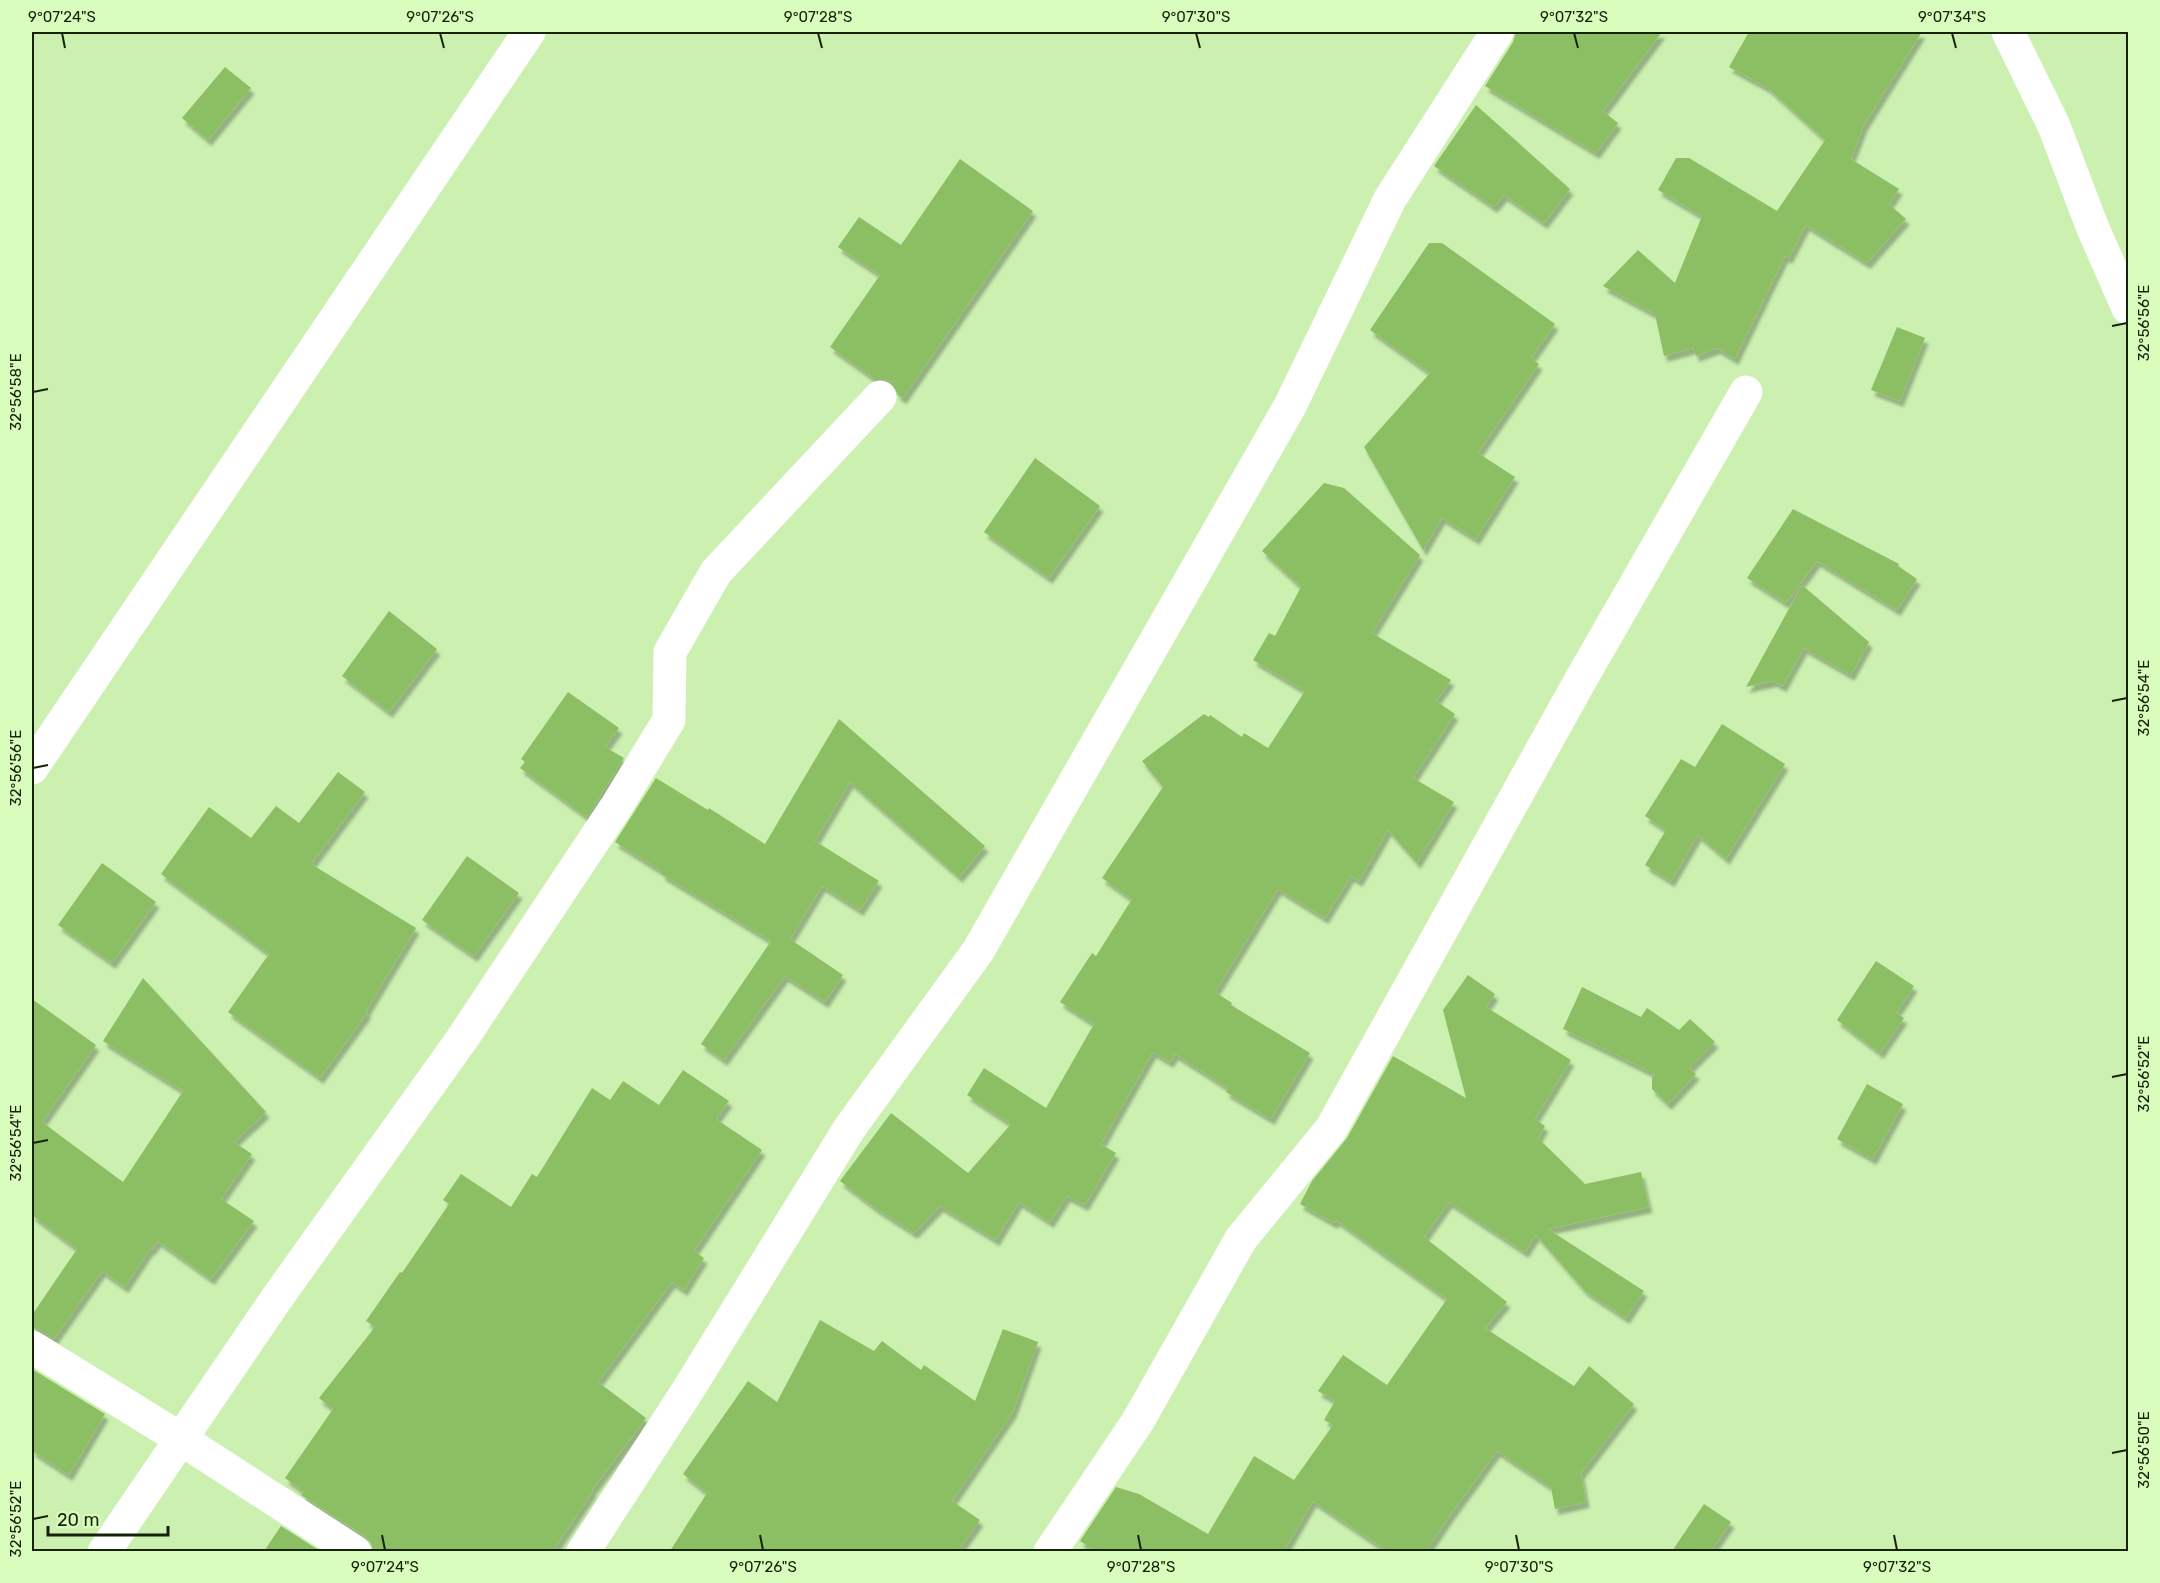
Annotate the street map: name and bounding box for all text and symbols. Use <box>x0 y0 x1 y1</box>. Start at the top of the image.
text: 9°07'24"S <box>28 8 96 26</box>
text: 9°07'26"S <box>406 8 474 26</box>
text: 9°07'28"S <box>784 8 852 26</box>
text: 9°07'30"S <box>1162 8 1230 26</box>
text: 9°07'32"S <box>1540 8 1608 26</box>
text: 9°07'34"S <box>1918 8 1986 26</box>
text: 32°56'56"E <box>2135 285 2153 361</box>
text: 32°56'58"E <box>7 353 25 431</box>
text: 32°56'54"E <box>2135 660 2153 736</box>
text: 32°56'56"E <box>7 730 25 806</box>
text: 32°56'52"E <box>2135 1036 2153 1112</box>
text: 32°56'54"E <box>7 1105 25 1181</box>
text: 32°56'50"E <box>2135 1411 2153 1489</box>
text: 32°56'52"E <box>7 1481 25 1557</box>
scale bar <box>48 1499 168 1537</box>
text: 20 m <box>57 1509 99 1531</box>
text: 9°07'24"S <box>351 1558 419 1576</box>
text: 9°07'26"S <box>729 1558 797 1576</box>
text: 9°07'28"S <box>1107 1558 1175 1576</box>
text: 9°07'30"S <box>1485 1558 1553 1576</box>
text: 9°07'32"S <box>1863 1558 1931 1576</box>

